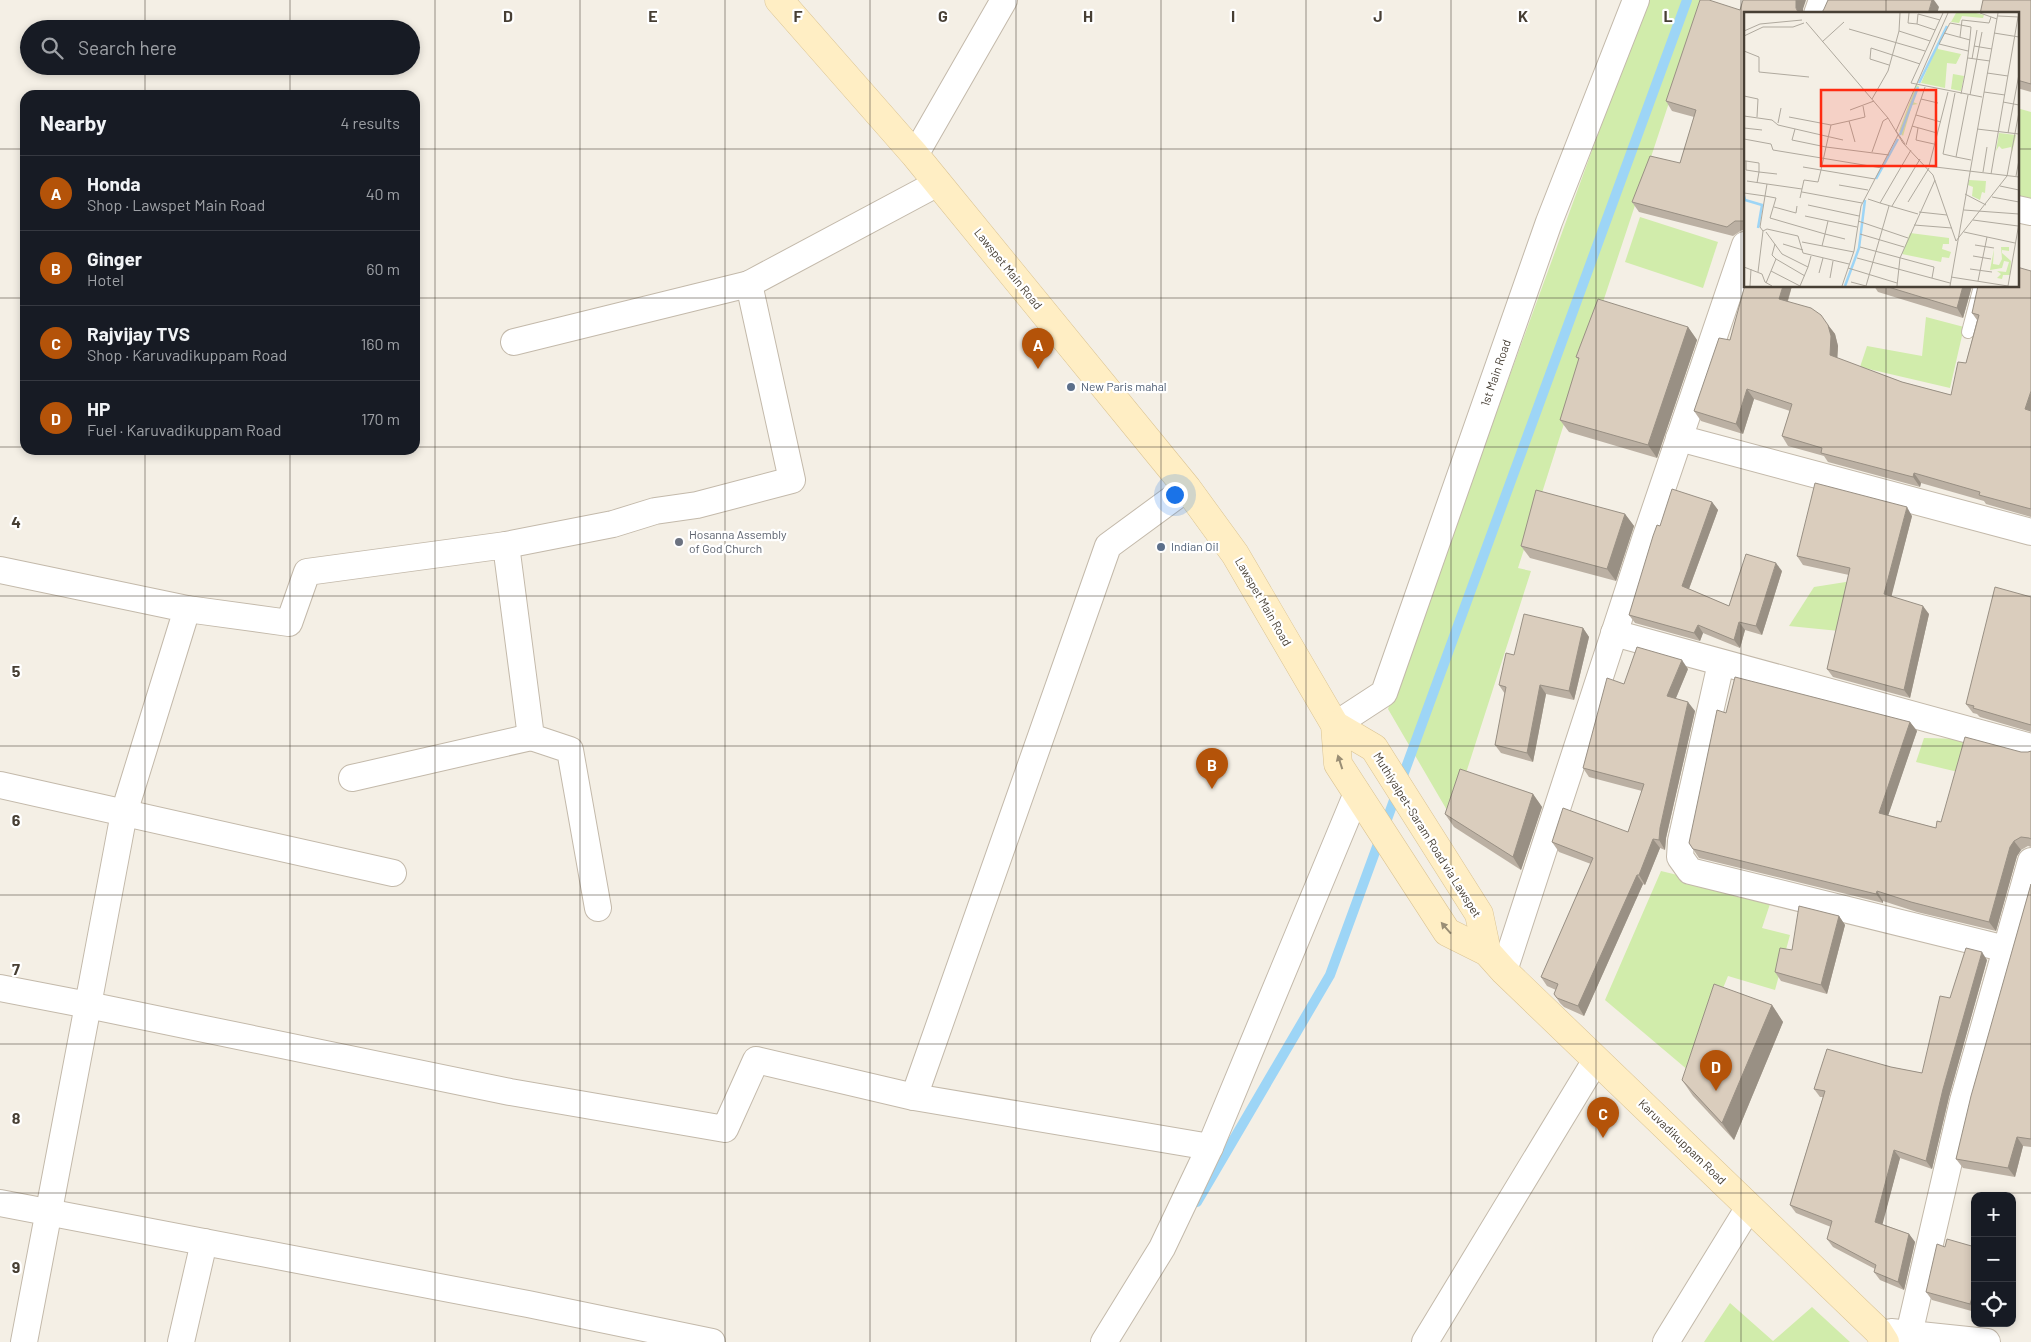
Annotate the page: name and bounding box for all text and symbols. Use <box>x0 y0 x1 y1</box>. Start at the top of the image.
text: D <box>503 6 513 25</box>
text: E <box>648 6 658 25</box>
text: F <box>794 6 803 25</box>
text: G <box>938 6 948 25</box>
text: H <box>1083 6 1093 25</box>
text: I <box>1231 6 1235 25</box>
text: J <box>1373 6 1383 25</box>
text: K <box>1518 6 1528 25</box>
text: L <box>1663 6 1673 25</box>
inset map <box>1744 12 2018 288</box>
search box <box>20 20 420 75</box>
icon: search <box>38 34 66 62</box>
text: Search here <box>78 36 177 59</box>
text: Nearby <box>40 110 106 135</box>
text: 4 results <box>340 113 400 132</box>
text: Honda <box>87 172 141 195</box>
text: A <box>51 184 61 203</box>
text: 40 m <box>366 184 400 203</box>
text: Shop · Lawspet Main Road <box>87 195 265 214</box>
street label: Lawspet Main Road <box>972 225 1046 312</box>
text: Ginger <box>87 247 142 270</box>
text: B <box>51 259 61 278</box>
text: 60 m <box>366 259 400 278</box>
text: Hotel <box>87 270 124 289</box>
text: Rajvijay TVS <box>87 322 190 345</box>
pin: A <box>1022 328 1054 369</box>
text: C <box>51 334 61 353</box>
text: 160 m <box>361 334 400 353</box>
street label: 1st Main Road <box>1477 337 1513 408</box>
text: Shop · Karuvadikuppam Road <box>87 345 287 364</box>
place label: New Paris mahal <box>1081 379 1167 393</box>
marker: New Paris mahal <box>1065 381 1077 393</box>
text: HP <box>87 397 110 420</box>
text: D <box>51 409 61 428</box>
text: 170 m <box>361 409 400 428</box>
text: Fuel · Karuvadikuppam Road <box>87 420 281 439</box>
your location <box>1162 482 1188 508</box>
text: 4 <box>11 512 21 531</box>
place label: Hosanna Assembly of God Church <box>689 527 787 555</box>
marker: Hosanna Assembly of God Church <box>673 536 685 548</box>
place label: Indian Oil <box>1171 539 1218 553</box>
marker: Indian Oil <box>1155 541 1167 553</box>
street label: Lawspet Main Road <box>1233 555 1295 648</box>
text: 5 <box>12 661 21 680</box>
pin: B <box>1196 748 1228 789</box>
street label: Muthiyalpet–Saram Road via Lawspet <box>1371 749 1485 920</box>
one-way arrow <box>1336 754 1344 769</box>
text: 6 <box>12 810 21 829</box>
one-way arrow <box>1440 922 1452 934</box>
text: 7 <box>12 959 20 978</box>
pin: D <box>1700 1050 1732 1091</box>
street label: Karuvadikuppam Road <box>1636 1096 1729 1187</box>
pin: C <box>1587 1097 1619 1138</box>
text: 8 <box>12 1108 21 1127</box>
map controls <box>1971 1192 2016 1327</box>
button: + <box>1971 1192 2016 1237</box>
button: − <box>1971 1237 2016 1282</box>
text: 9 <box>12 1257 20 1276</box>
button: locate <box>1971 1282 2016 1327</box>

